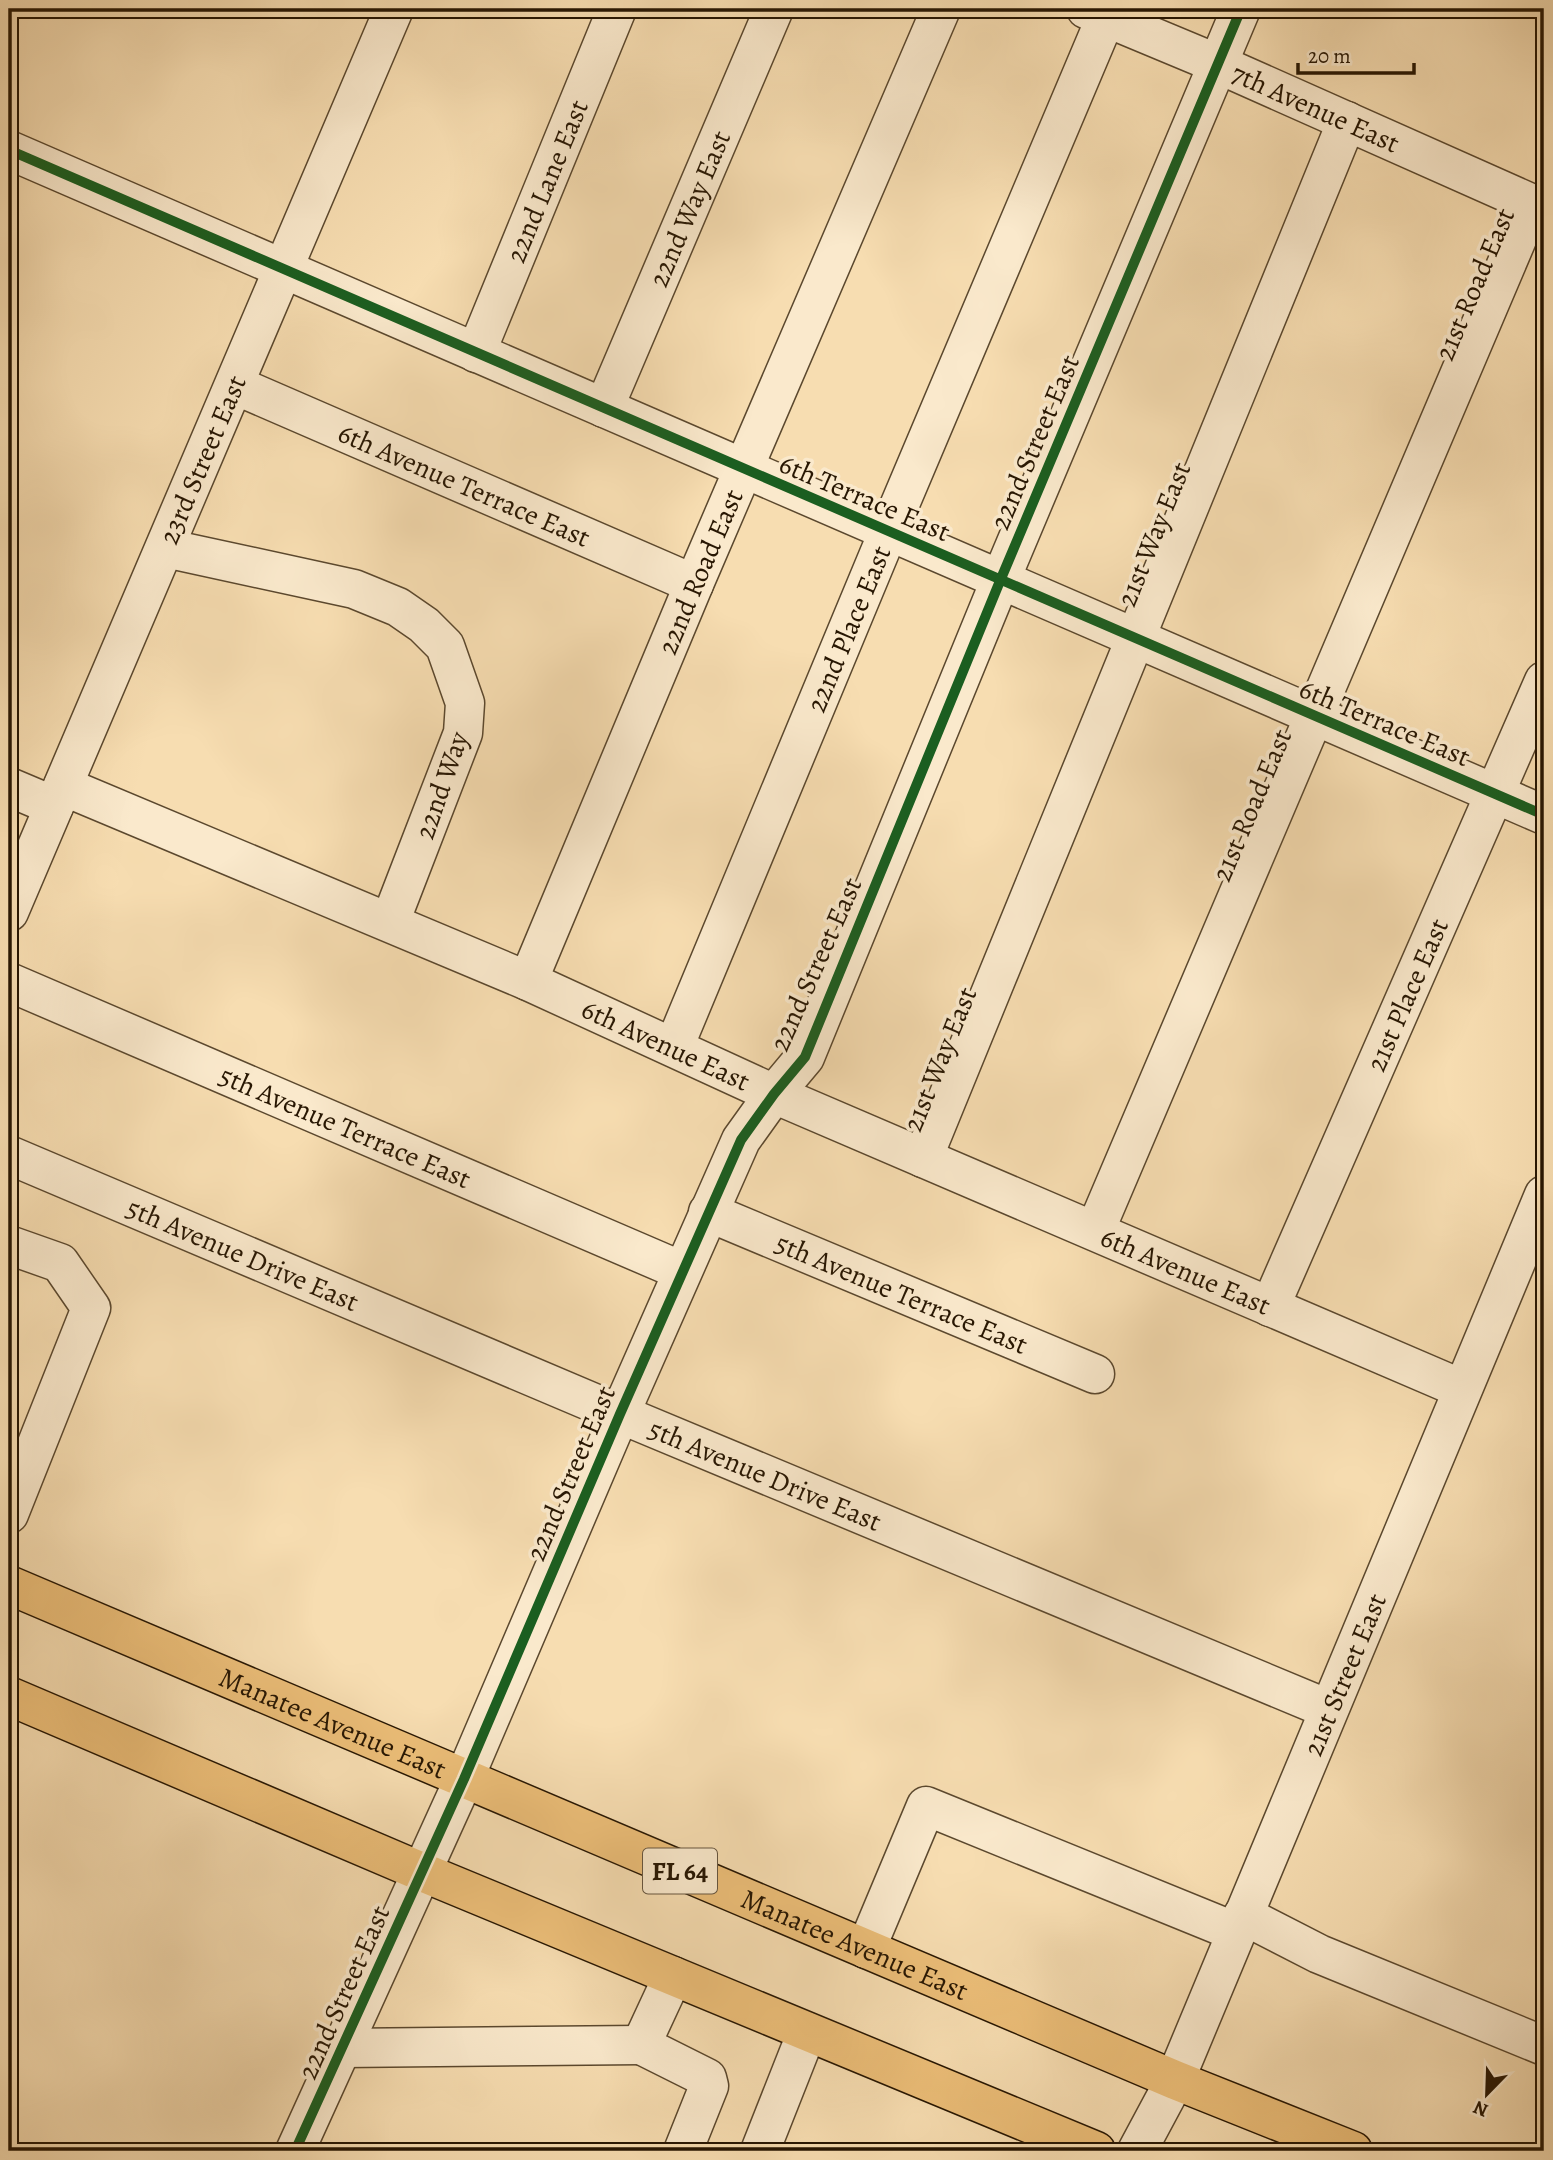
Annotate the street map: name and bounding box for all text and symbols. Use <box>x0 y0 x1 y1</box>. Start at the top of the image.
scale bar <box>1298 32 1413 76</box>
text: 20 m <box>1308 42 1351 70</box>
street label: 7th Avenue East <box>1225 54 1405 162</box>
street label: 22nd Lane East <box>497 94 598 268</box>
street label: 22nd Way East <box>640 125 740 293</box>
street label: 21st Road East <box>1426 202 1524 367</box>
street label: 22nd Street East <box>981 349 1089 536</box>
street label: 23rd Street East <box>150 370 256 550</box>
street label: 6th Avenue Terrace East <box>332 414 596 557</box>
street label: 6th Terrace East <box>773 445 956 551</box>
street label: 21st Way East <box>1108 456 1200 612</box>
street label: 22nd Road East <box>649 483 753 660</box>
street label: 22nd Place East <box>797 540 900 718</box>
street label: 6th Terrace East <box>1293 670 1476 776</box>
street label: 21st Road East <box>1203 723 1301 888</box>
street label: 22nd Way <box>406 726 478 844</box>
street label: 22nd Street East <box>761 872 871 1057</box>
street label: 21st Place East <box>1357 913 1458 1077</box>
street label: 21st Way East <box>894 981 986 1137</box>
street label: 6th Avenue East <box>575 990 756 1100</box>
street label: 5th Avenue Terrace East <box>213 1057 477 1198</box>
street label: 5th Avenue Drive East <box>121 1189 364 1321</box>
street label: 6th Avenue East <box>1095 1218 1276 1325</box>
street label: 5th Avenue Terrace East <box>769 1224 1033 1364</box>
street label: 22nd Street East <box>517 1380 625 1567</box>
street label: 5th Avenue Drive East <box>643 1410 887 1541</box>
street label: 21st Street East <box>1294 1588 1396 1762</box>
street label: Manatee Avenue East <box>213 1658 452 1789</box>
road number: FL 64 <box>643 1848 717 1894</box>
street label: Manatee Avenue East <box>735 1880 974 2010</box>
street label: 22nd Street East <box>289 1900 399 2085</box>
north arrow <box>1452 2058 1522 2128</box>
text: N <box>1469 2094 1492 2123</box>

